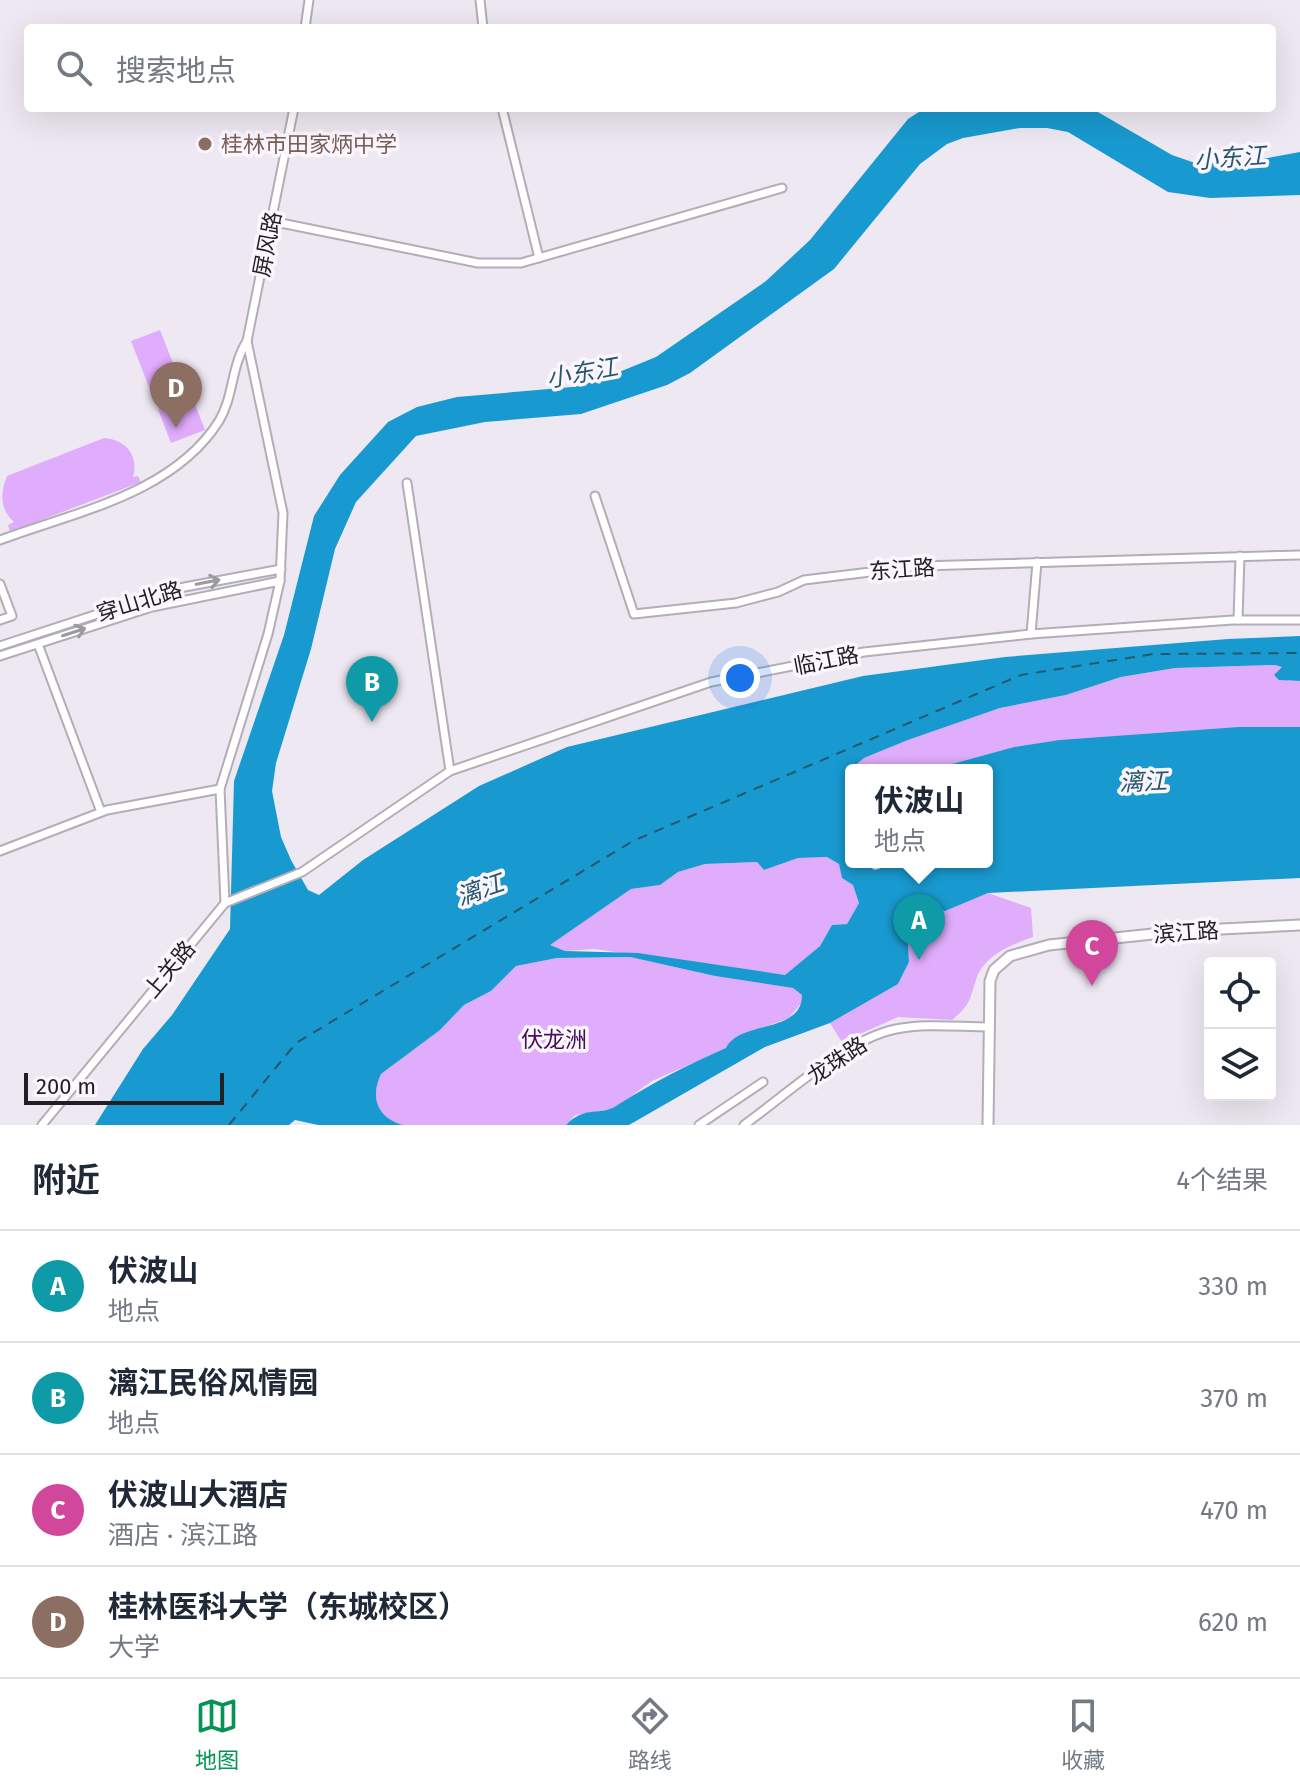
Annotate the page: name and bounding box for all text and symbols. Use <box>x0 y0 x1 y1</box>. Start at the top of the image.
search box <box>24 24 1276 112</box>
icon: search <box>52 46 96 90</box>
text: 搜索地点 <box>116 53 236 89</box>
place label: 桂林市田家炳中学 <box>221 131 397 158</box>
marker: 桂林市田家炳中学 <box>196 135 214 153</box>
water label: 小东江 <box>1193 141 1270 174</box>
street label: 屏风路 <box>248 209 287 279</box>
water label: 小东江 <box>544 352 623 393</box>
pin: D <box>150 362 202 428</box>
street label: 东江路 <box>868 554 936 585</box>
one-way arrow <box>195 574 220 589</box>
street label: 穿山北路 <box>93 576 185 627</box>
one-way arrow <box>61 623 86 638</box>
street label: 临江路 <box>791 641 861 680</box>
pin: B <box>346 656 398 722</box>
your location <box>720 658 760 698</box>
popup <box>845 764 993 868</box>
water label: 漓江 <box>1119 767 1170 797</box>
text: 伏波山 <box>874 783 964 819</box>
text: 地点 <box>874 826 926 857</box>
water label: 漓江 <box>453 868 510 911</box>
pin: A <box>893 894 945 960</box>
street label: 滨江路 <box>1152 917 1220 948</box>
pin: C <box>1066 920 1118 986</box>
street label: 上关路 <box>138 935 201 1003</box>
map controls <box>1204 957 1276 1101</box>
button: locate <box>1204 957 1276 1029</box>
park label: 伏龙洲 <box>521 1026 587 1053</box>
button: layers <box>1204 1029 1276 1101</box>
street label: 龙珠路 <box>802 1031 872 1090</box>
scale bar <box>24 1069 224 1105</box>
text: 200 m <box>36 1073 96 1100</box>
text: 附近 <box>32 1160 100 1201</box>
text: 4个结果 <box>1176 1165 1268 1196</box>
text: 伏波山 <box>108 1253 198 1289</box>
text: A <box>50 1271 66 1302</box>
text: 330 m <box>1198 1271 1268 1302</box>
text: 地点 <box>108 1296 160 1327</box>
text: 漓江民俗风情园 <box>108 1365 318 1401</box>
text: B <box>50 1383 66 1414</box>
text: 370 m <box>1200 1383 1268 1414</box>
text: 地点 <box>108 1408 160 1439</box>
text: 伏波山大酒店 <box>108 1477 288 1513</box>
text: C <box>51 1495 65 1526</box>
text: 470 m <box>1200 1495 1268 1526</box>
text: 酒店 · 滨江路 <box>108 1520 258 1551</box>
text: 桂林医科大学（东城校区） <box>108 1589 468 1625</box>
text: D <box>50 1607 66 1638</box>
text: 620 m <box>1198 1607 1268 1638</box>
text: 大学 <box>108 1632 160 1663</box>
tab: 地图 <box>195 1694 239 1774</box>
tab: 路线 <box>628 1694 672 1774</box>
tab: 收藏 <box>1061 1694 1105 1774</box>

